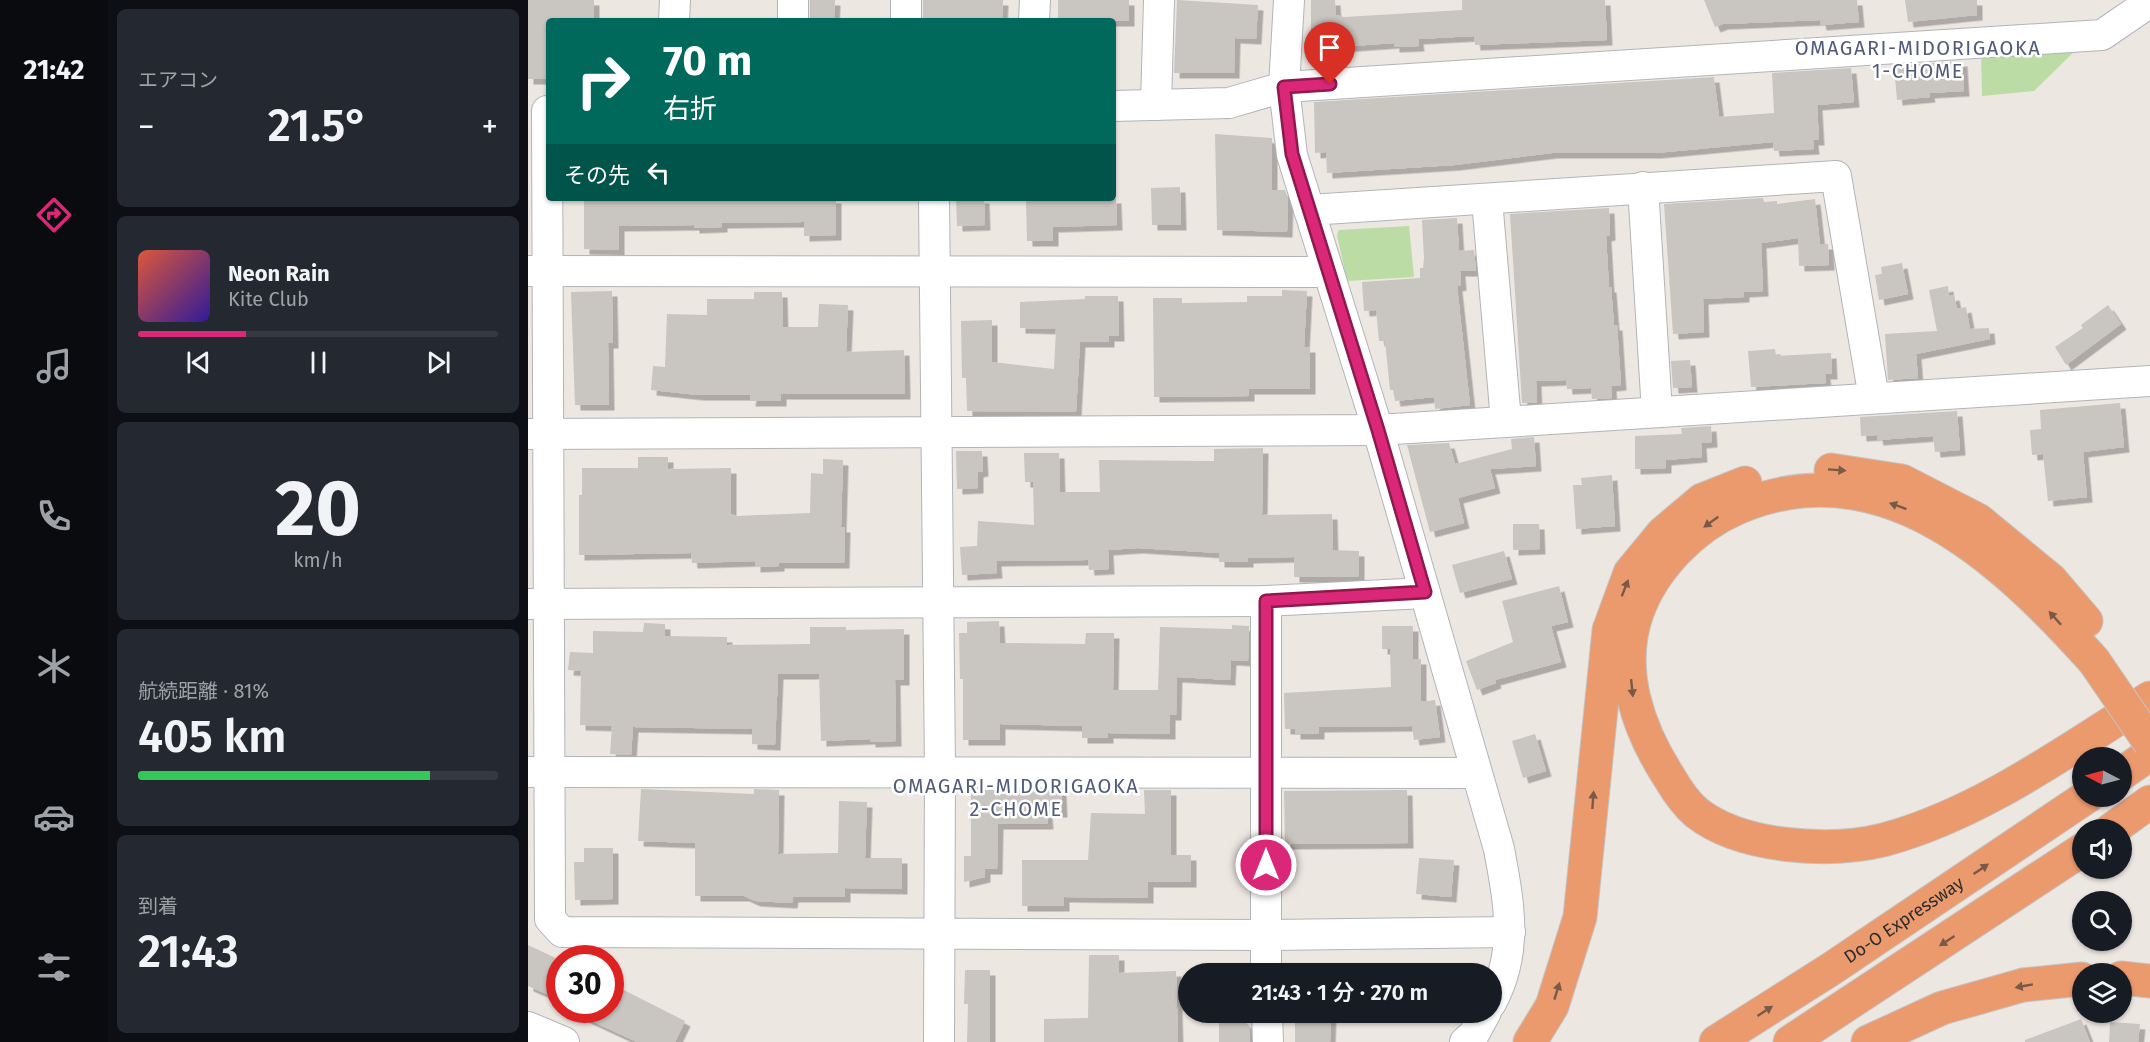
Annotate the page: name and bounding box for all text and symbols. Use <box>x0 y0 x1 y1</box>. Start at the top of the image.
pin <box>1304 22 1355 84</box>
icon: arrive <box>1313 31 1346 64</box>
text: 70 m <box>663 36 752 86</box>
district label: OMAGARI-MIDORIGAOKA 1-CHOME <box>1795 36 2041 83</box>
icon: right <box>564 42 642 120</box>
text: 21:42 <box>24 54 84 86</box>
text: エアコン <box>138 68 218 92</box>
text: 右折 <box>663 93 717 125</box>
text: 21.5° <box>268 99 368 153</box>
text: − <box>138 107 155 147</box>
text: + <box>482 107 498 147</box>
icon: left <box>642 156 675 189</box>
text: その先 <box>564 162 630 189</box>
icon: directions <box>33 194 75 236</box>
text: Neon Rain <box>228 260 330 287</box>
text: Kite Club <box>228 287 309 311</box>
icon: music <box>33 345 75 387</box>
icon: previous <box>182 346 215 379</box>
icon: pause <box>302 346 335 379</box>
icon: next <box>422 346 455 379</box>
text: 20 <box>275 462 361 556</box>
one-way arrow <box>1827 466 1846 475</box>
icon: phone <box>33 495 75 537</box>
one-way arrow <box>1889 500 1907 510</box>
one-way arrow <box>1704 516 1720 528</box>
text: km/h <box>293 548 343 572</box>
one-way arrow <box>1620 578 1630 596</box>
one-way arrow <box>2049 611 2062 626</box>
icon: climate <box>33 645 75 687</box>
text: 航続距離 · 81% <box>138 679 269 703</box>
one-way arrow <box>1627 679 1637 698</box>
text: 405 km <box>138 710 286 764</box>
north arrow <box>2072 747 2132 807</box>
map controls <box>2072 747 2132 1023</box>
district label: OMAGARI-MIDORIGAOKA 2-CHOME <box>893 774 1139 821</box>
one-way arrow <box>1588 790 1598 809</box>
icon: car <box>33 796 75 838</box>
button: sound <box>2072 819 2132 879</box>
position arrow <box>1234 833 1298 897</box>
one-way arrow <box>1973 864 1989 875</box>
street label: Do-O Expressway <box>1840 872 1968 968</box>
button: search <box>2072 891 2132 951</box>
text: 到着 <box>138 894 178 918</box>
text: 21:43 <box>138 925 239 979</box>
one-way arrow <box>1939 935 1955 947</box>
speed limit sign: 30 <box>546 945 624 1023</box>
icon: filters <box>33 946 75 988</box>
button: layers <box>2072 963 2132 1023</box>
text: 21:43 · 1 分 · 270 m <box>1252 979 1428 1006</box>
one-way arrow <box>1553 982 1563 1000</box>
one-way arrow <box>2014 982 2033 991</box>
one-way arrow <box>1757 1005 1773 1016</box>

